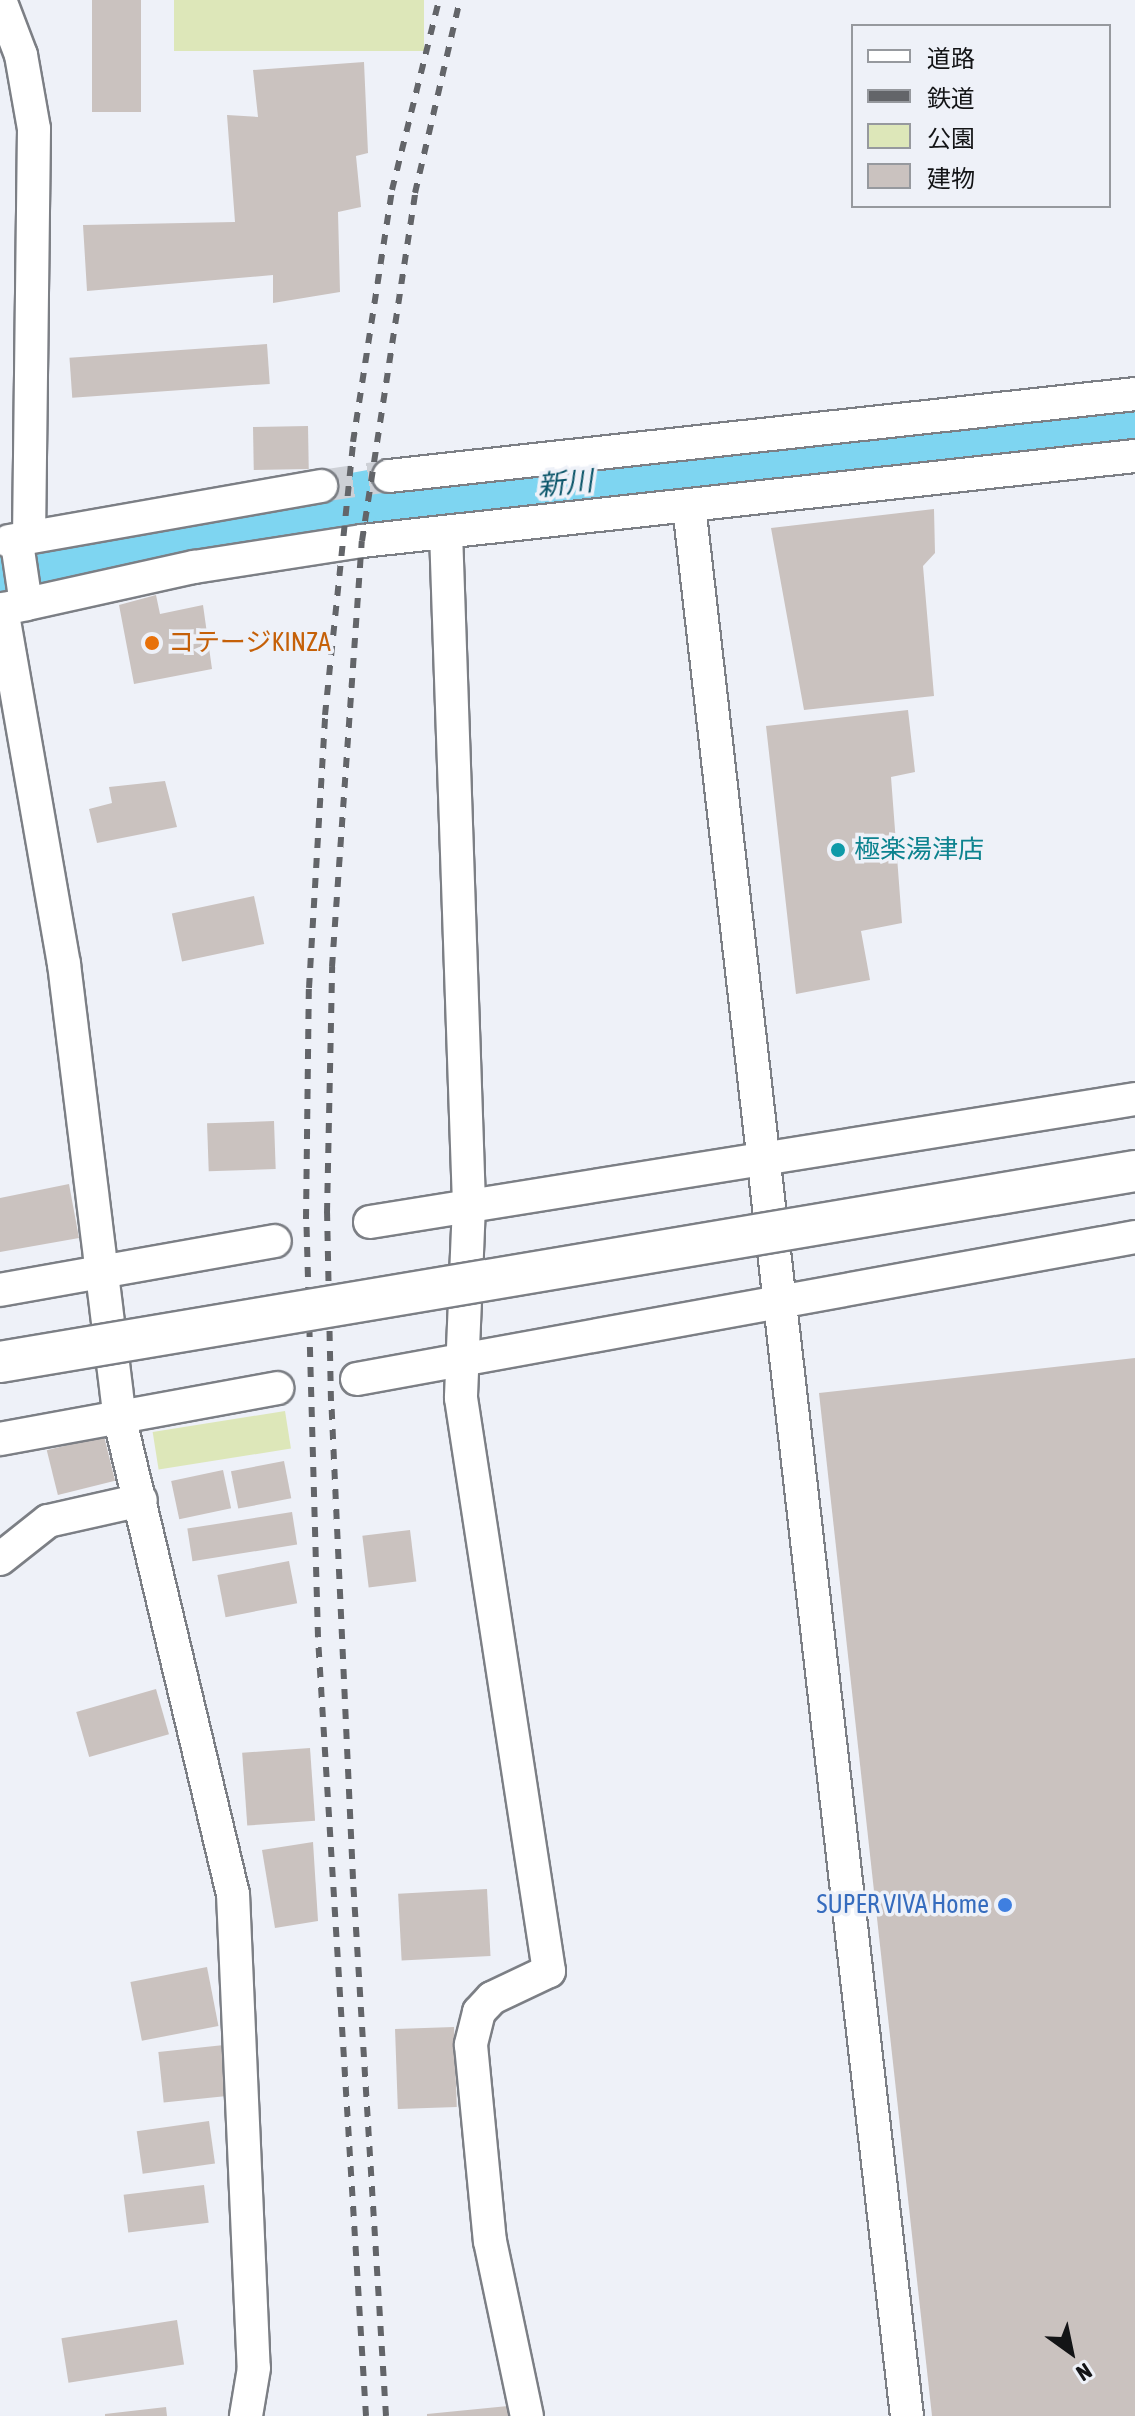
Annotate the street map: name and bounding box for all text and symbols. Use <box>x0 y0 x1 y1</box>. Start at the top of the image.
legend <box>851 24 1111 208</box>
text: 道路 <box>927 45 975 72</box>
text: 鉄道 <box>927 85 975 112</box>
text: 公園 <box>927 125 975 152</box>
text: 建物 <box>927 165 975 192</box>
water label: 新川 <box>535 463 595 503</box>
place label: コテージKINZA <box>168 627 331 659</box>
marker: コテージKINZA <box>143 634 161 652</box>
place label: 極楽湯津店 <box>854 834 984 866</box>
marker: 極楽湯津店 <box>829 841 847 859</box>
place label: SUPER VIVA Home <box>817 1889 989 1921</box>
marker: SUPER VIVA Home <box>996 1896 1014 1914</box>
north arrow <box>1031 2312 1111 2392</box>
text: N <box>1072 2358 1097 2387</box>

